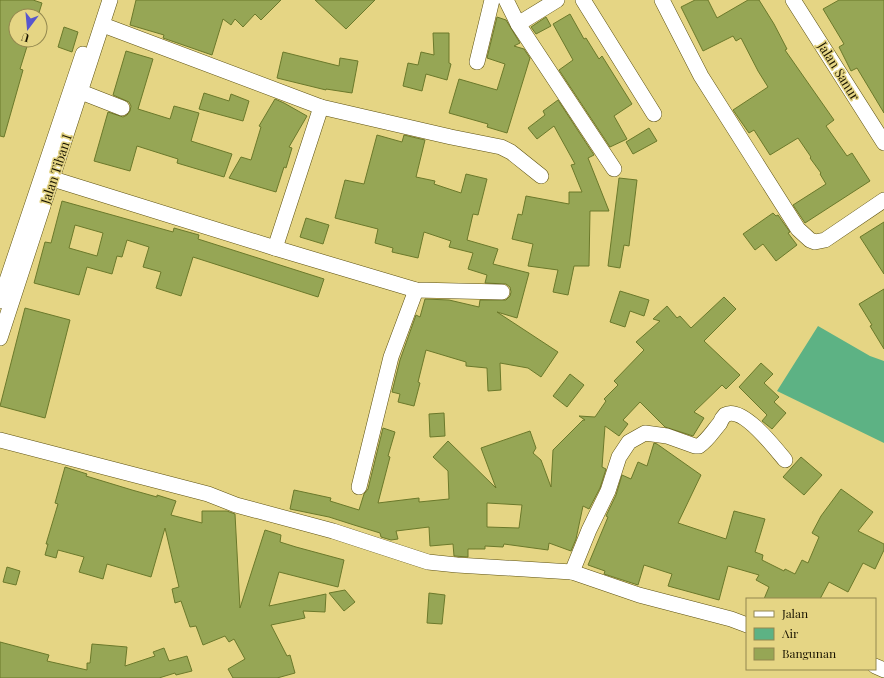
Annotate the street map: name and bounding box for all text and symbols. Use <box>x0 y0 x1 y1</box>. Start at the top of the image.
north arrow <box>8 8 48 48</box>
text: U <box>19 30 31 46</box>
street label: Jalan Sanur <box>814 37 864 103</box>
street label: Jalan Tiban I <box>36 132 75 207</box>
legend <box>746 598 876 670</box>
text: Jalan <box>781 605 808 621</box>
text: Air <box>781 625 799 641</box>
text: Bangunan <box>782 645 836 661</box>

